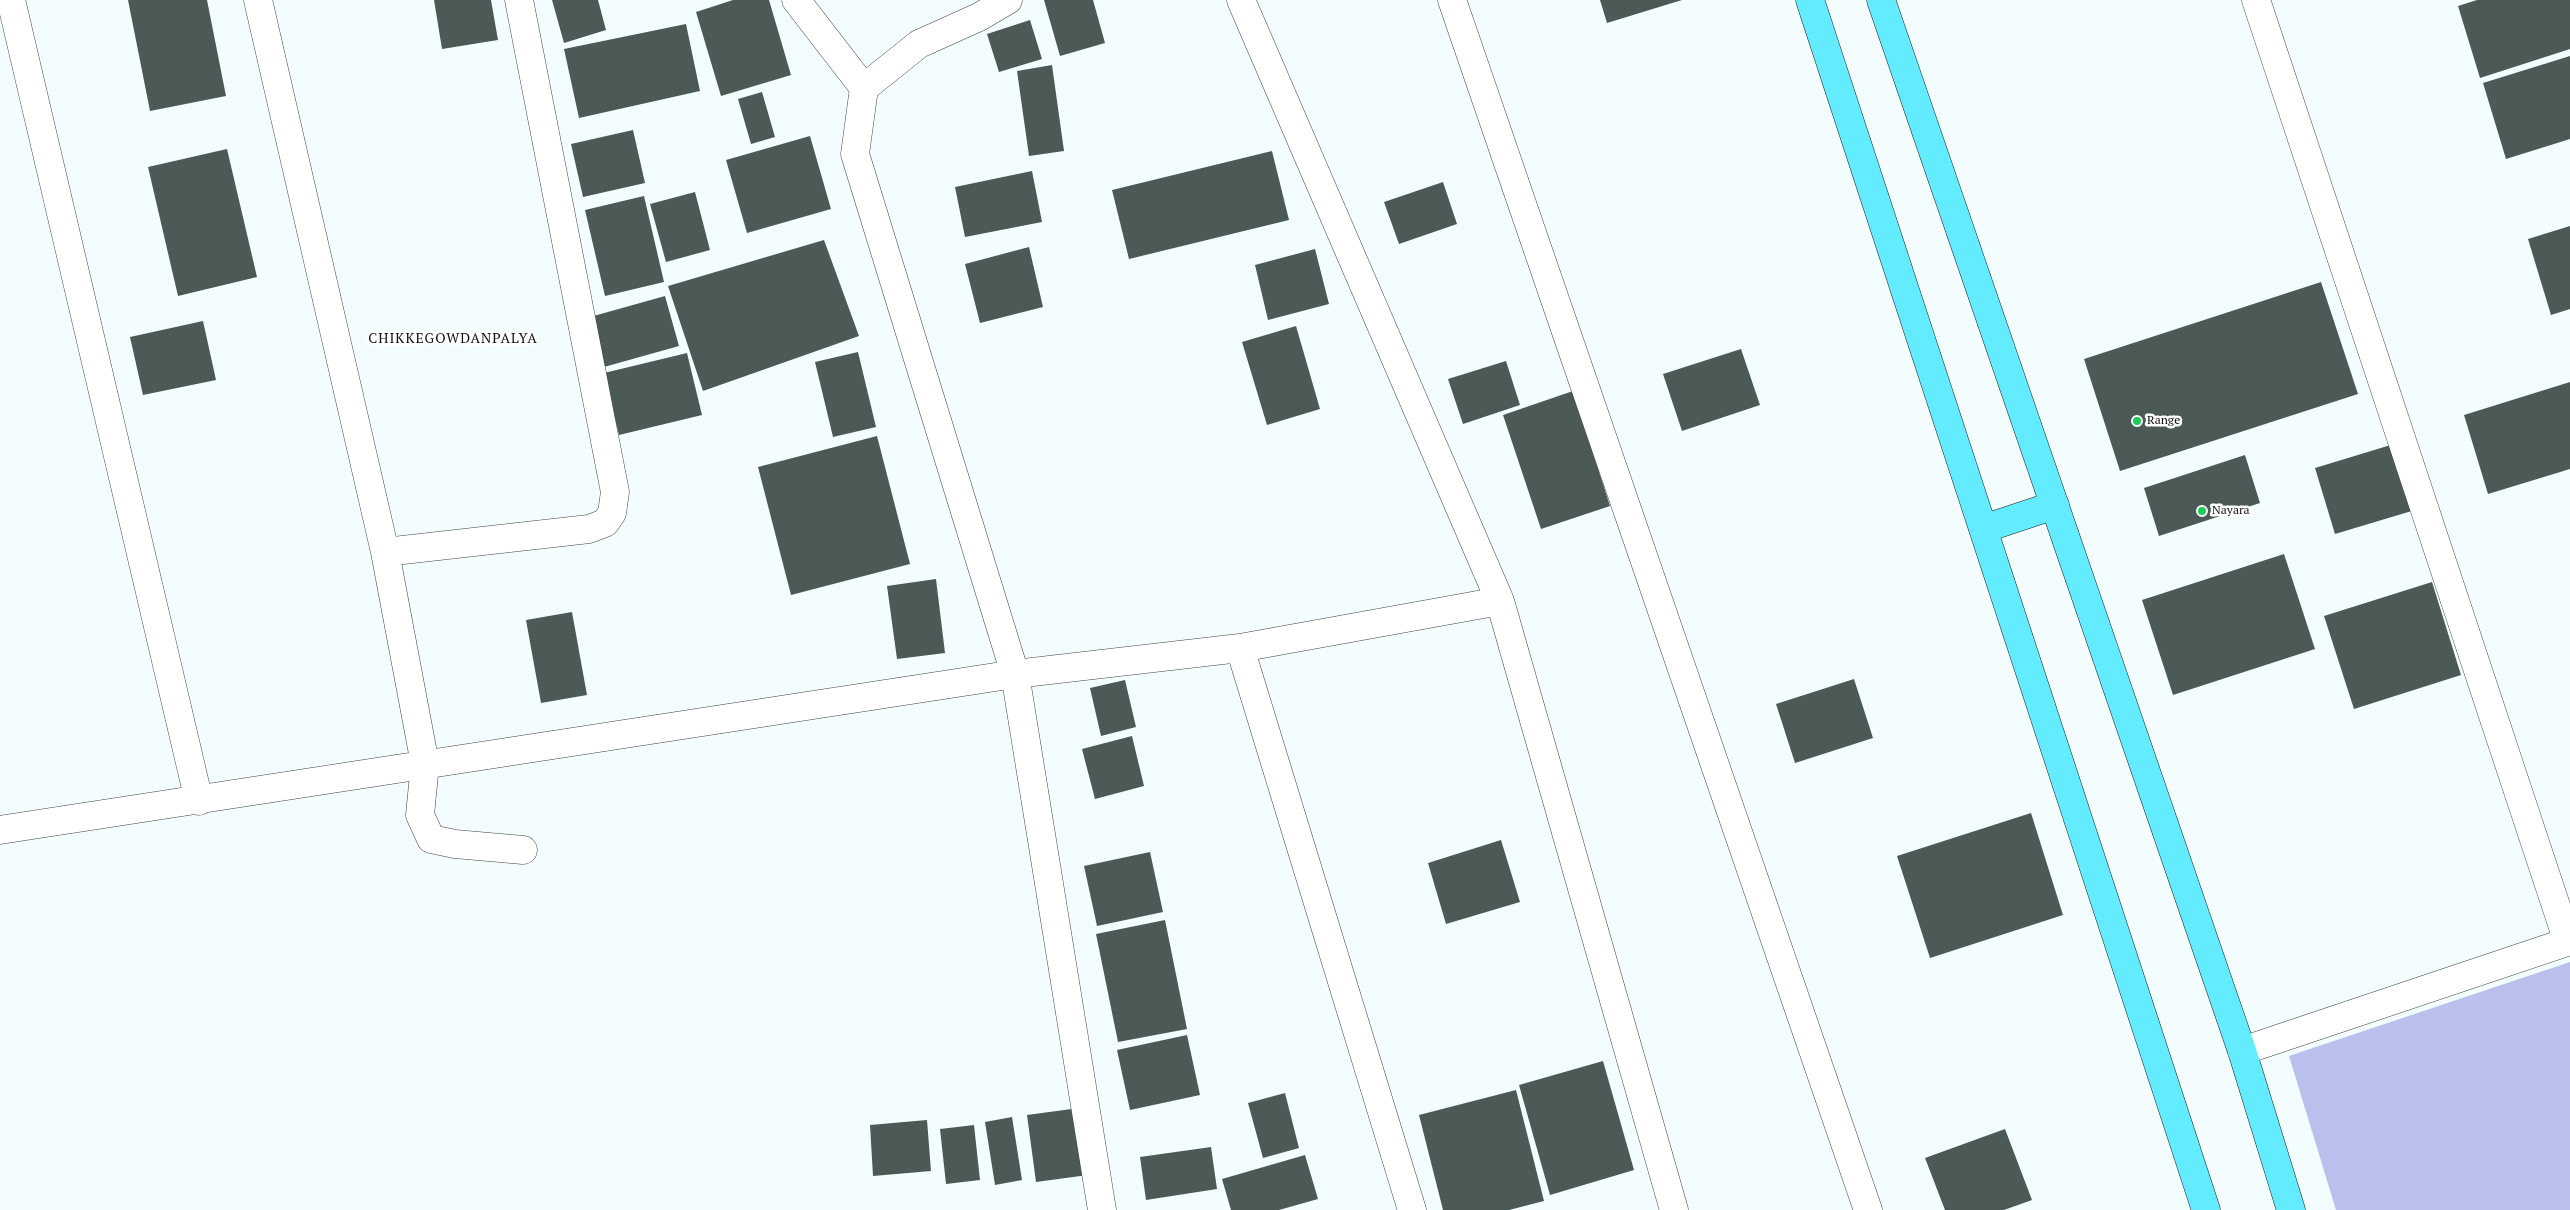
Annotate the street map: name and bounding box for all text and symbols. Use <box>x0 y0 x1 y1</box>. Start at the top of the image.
district label: CHIKKEGOWDANPALYA <box>366 331 540 347</box>
place label: Range <box>2147 414 2180 428</box>
marker: Range <box>2131 415 2143 427</box>
place label: Nayara <box>2212 504 2250 518</box>
marker: Nayara <box>2196 505 2208 517</box>

